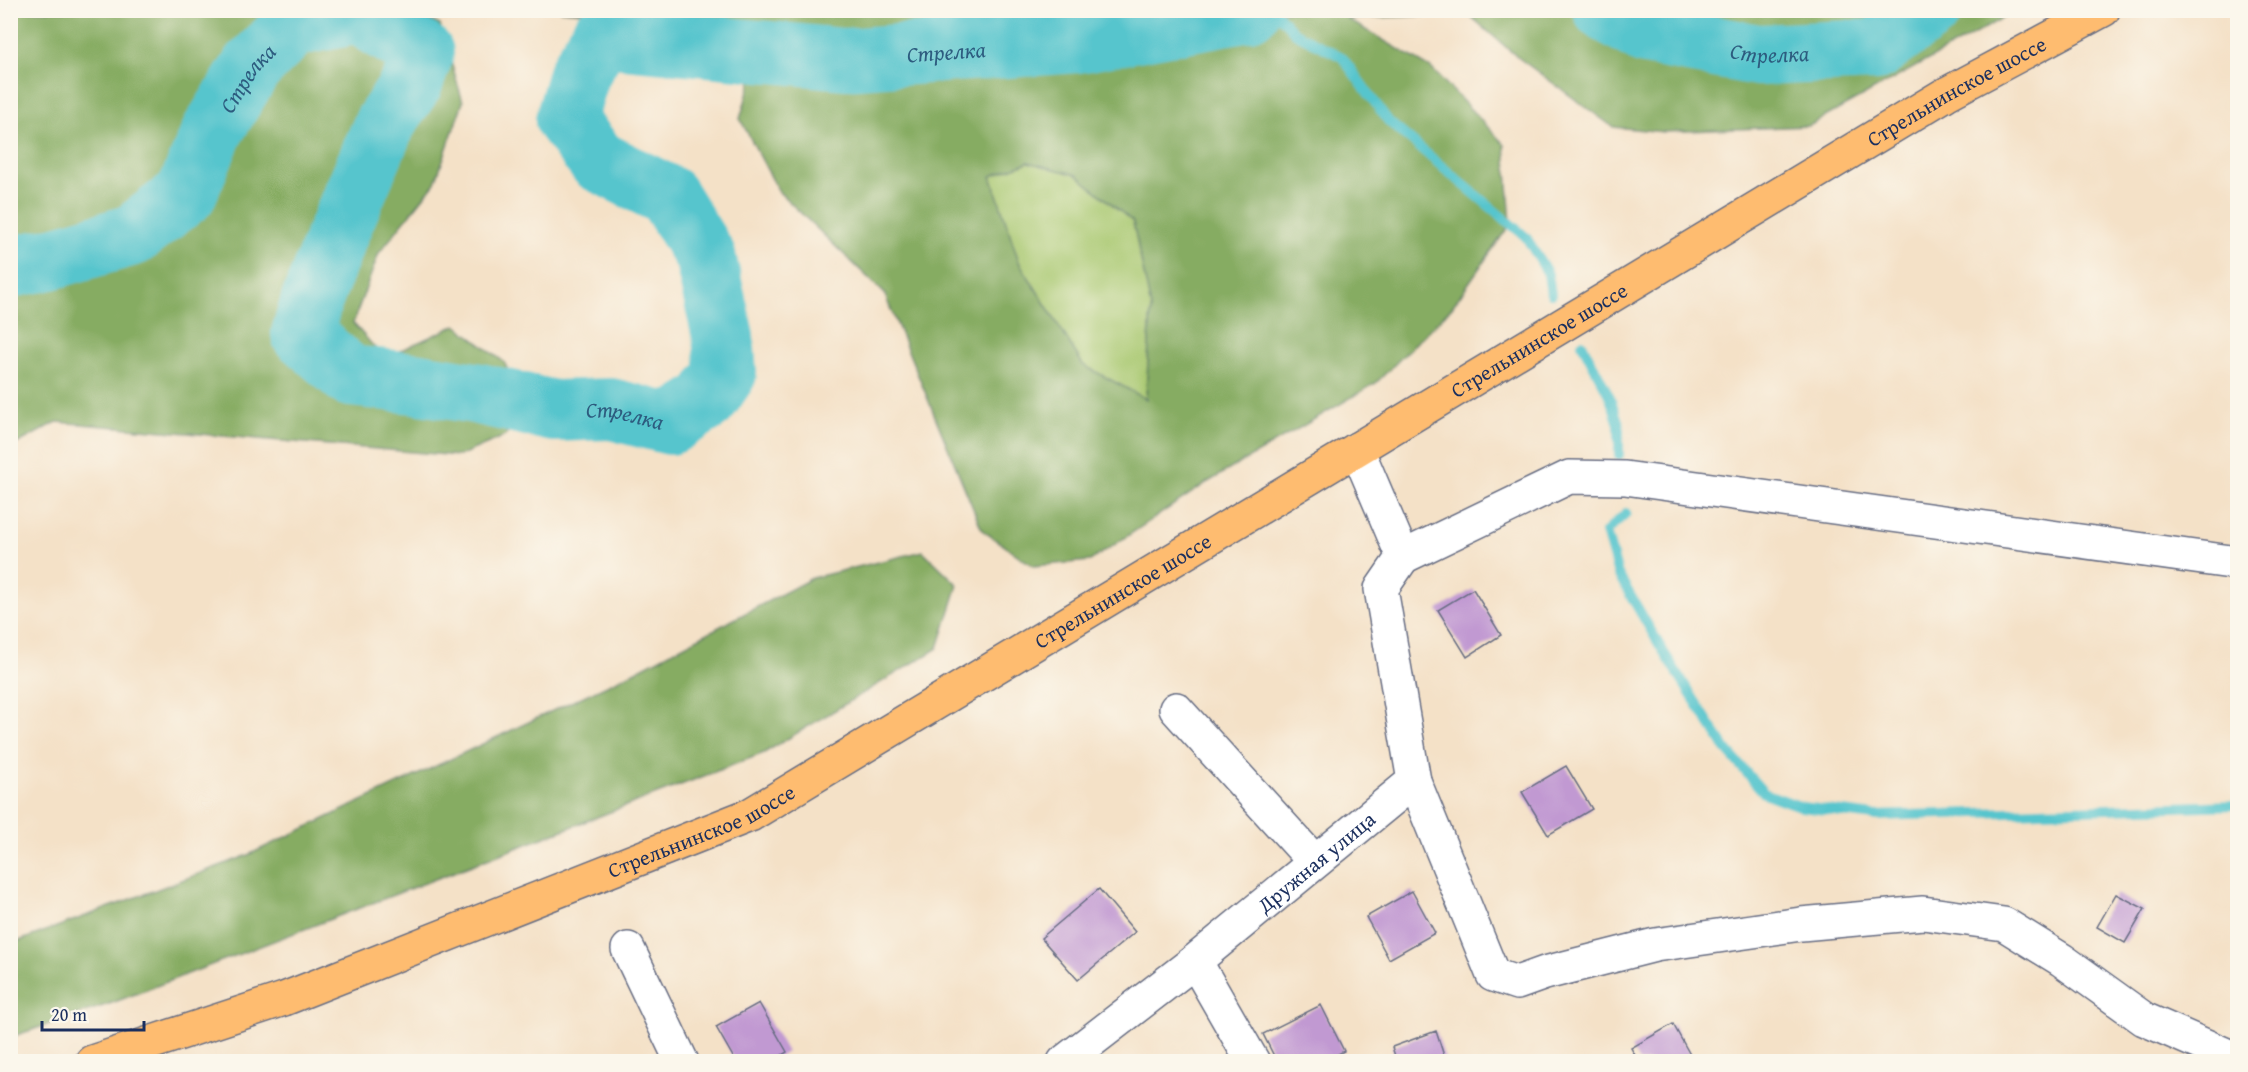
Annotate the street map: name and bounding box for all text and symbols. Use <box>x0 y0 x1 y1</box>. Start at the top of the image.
street label: Стрельнинское шоссе <box>1861 28 2052 154</box>
water label: Стрелка <box>906 33 987 70</box>
water label: Стрелка <box>1728 34 1810 71</box>
water label: Стрелка <box>211 36 283 119</box>
street label: Стрельнинское шоссе <box>1444 274 1633 405</box>
water label: Стрелка <box>585 393 667 438</box>
street label: Стрельнинское шоссе <box>1028 525 1217 656</box>
street label: Стрельнинское шоссе <box>603 776 801 885</box>
street label: Дружная улица <box>1249 804 1382 920</box>
scale bar <box>42 994 144 1032</box>
text: 20 m <box>51 1001 87 1028</box>

